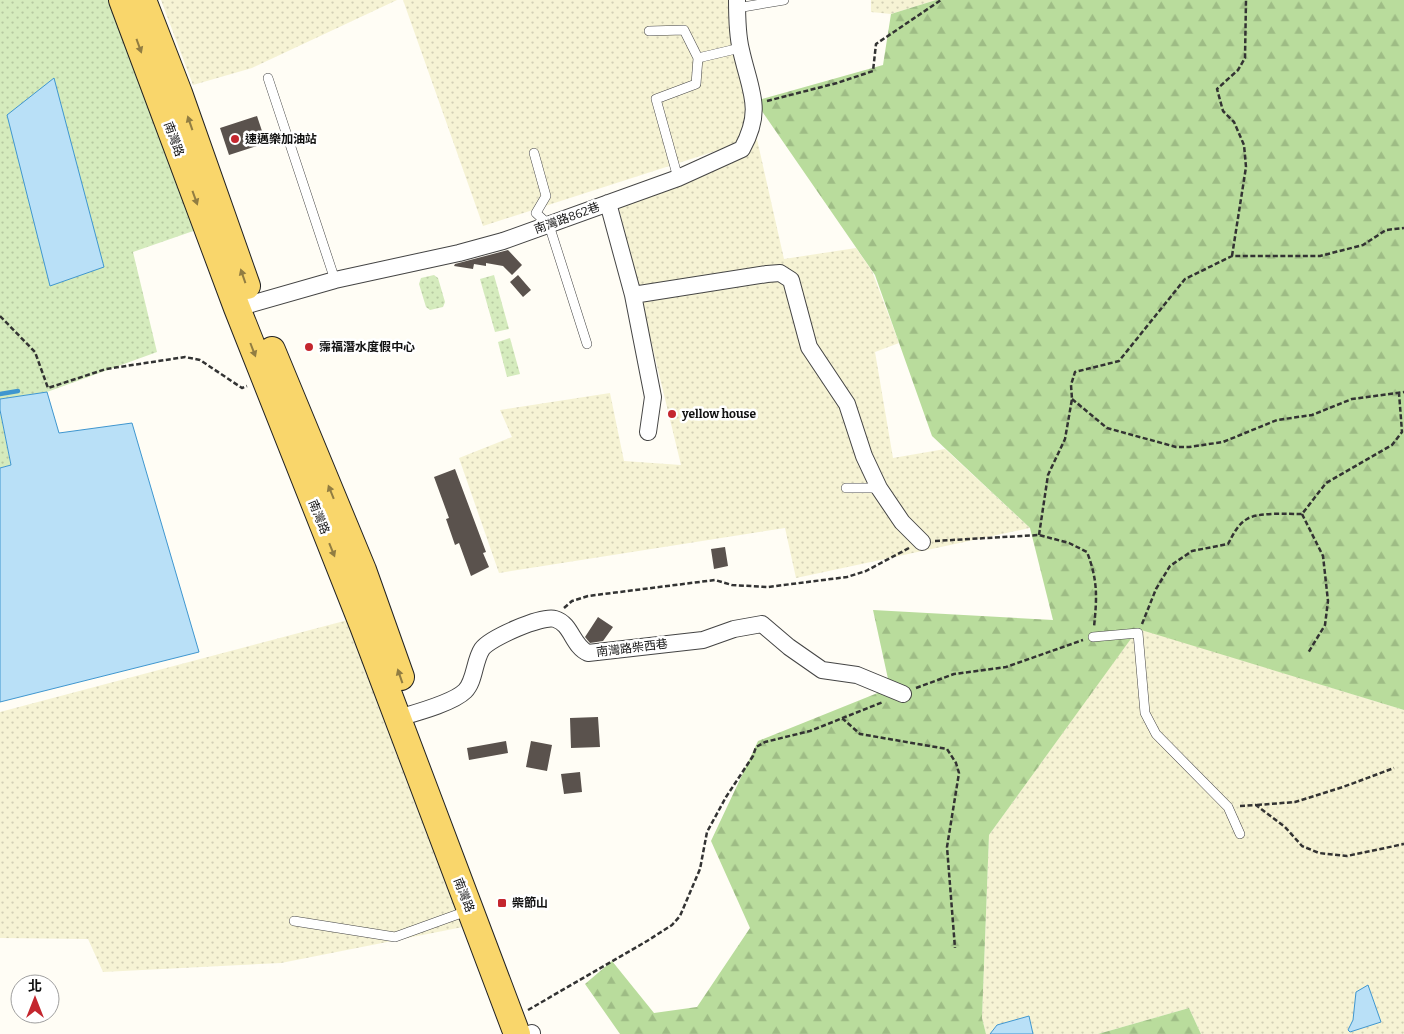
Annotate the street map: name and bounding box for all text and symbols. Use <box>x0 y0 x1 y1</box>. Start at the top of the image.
one-way arrow <box>135 39 143 54</box>
one-way arrow <box>186 115 193 130</box>
street label: 南灣路 <box>161 120 187 158</box>
place label: 速邁樂加油站 <box>245 132 317 146</box>
marker: 速邁樂加油站 <box>229 133 241 145</box>
one-way arrow <box>192 191 200 205</box>
street label: 南灣路862巷 <box>532 200 602 236</box>
one-way arrow <box>239 268 247 283</box>
place label: 霈福潛水度假中心 <box>319 340 415 354</box>
marker: 霈福潛水度假中心 <box>303 341 315 353</box>
one-way arrow <box>249 343 257 358</box>
place label: yellow house <box>681 407 756 421</box>
marker: yellow house <box>666 408 678 420</box>
one-way arrow <box>326 484 334 499</box>
street label: 南灣路 <box>306 498 332 536</box>
one-way arrow <box>329 543 337 557</box>
street label: 南灣路柴西巷 <box>595 637 669 659</box>
one-way arrow <box>396 668 404 683</box>
street label: 南灣路 <box>451 876 477 914</box>
place label: 柴節山 <box>512 896 548 910</box>
marker: 柴節山 <box>496 897 508 909</box>
north arrow <box>10 974 60 1024</box>
text: 北 <box>28 978 42 995</box>

